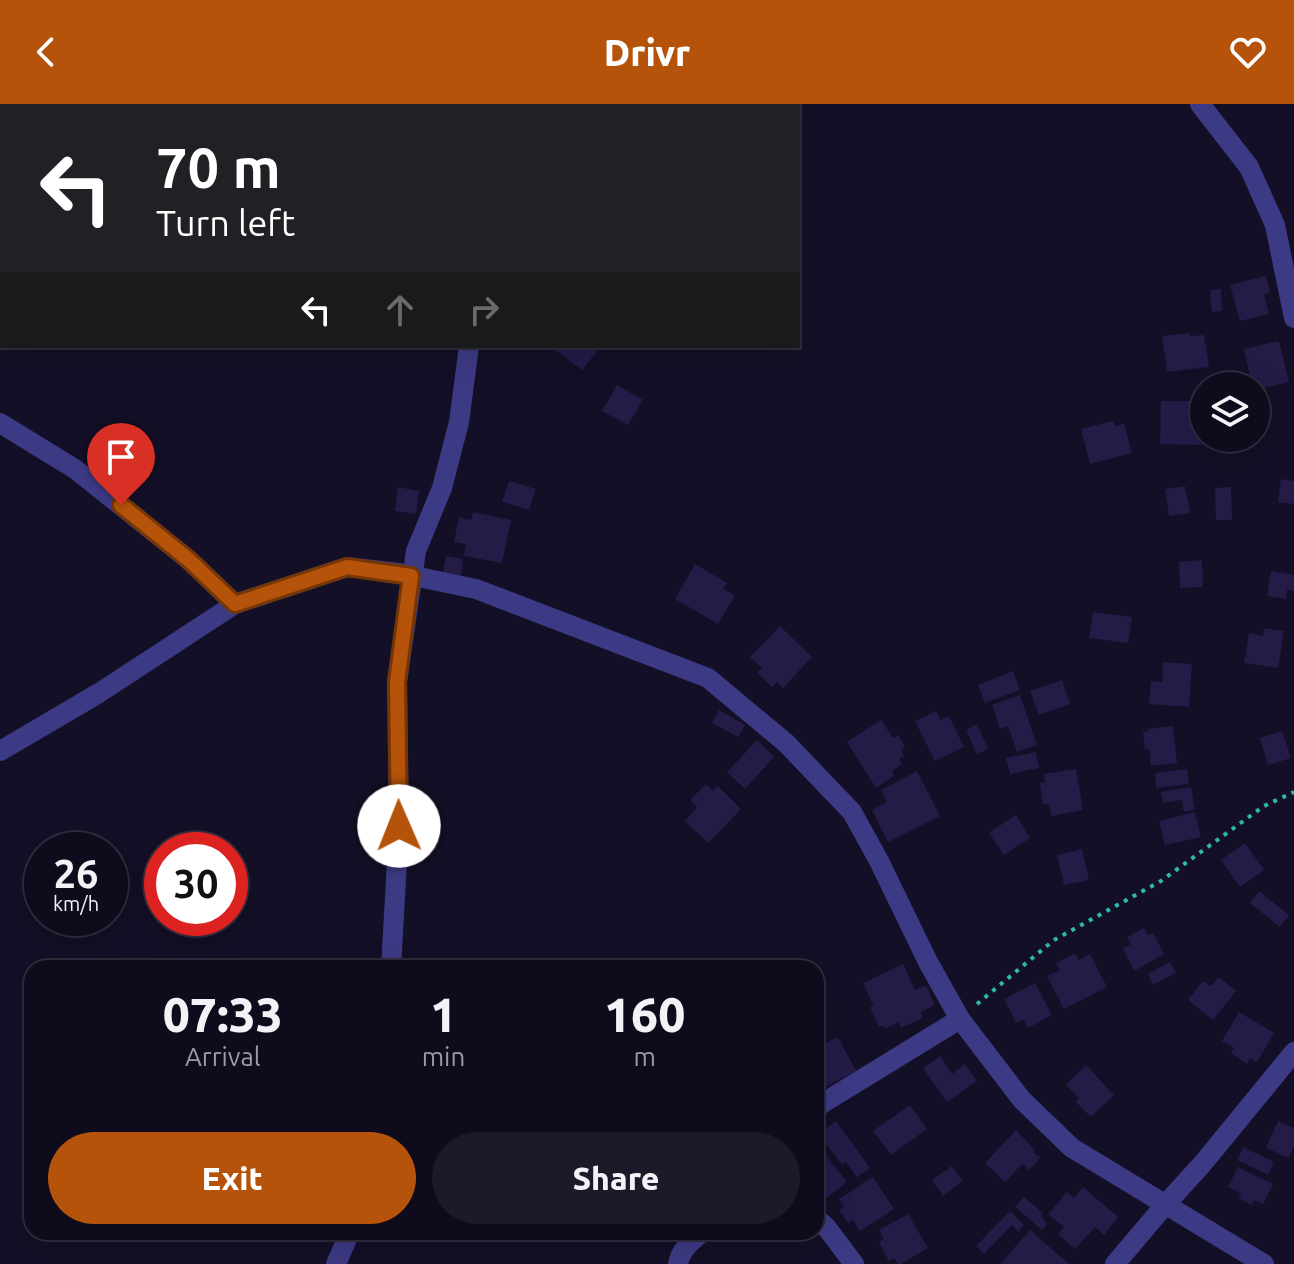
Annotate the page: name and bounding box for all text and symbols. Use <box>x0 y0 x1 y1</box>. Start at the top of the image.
icon: back <box>24 30 68 74</box>
icon: heart <box>1226 30 1270 74</box>
text: Drivr <box>604 32 690 73</box>
icon: left <box>24 136 128 240</box>
text: 70 m <box>156 136 281 199</box>
text: Turn left <box>156 202 295 243</box>
icon: left <box>294 288 338 332</box>
icon: ahead <box>378 288 422 332</box>
icon: right <box>462 288 506 332</box>
map controls <box>1190 372 1270 452</box>
button: layers <box>1190 372 1270 452</box>
pin <box>87 423 155 505</box>
icon: arrive <box>99 435 143 479</box>
position arrow <box>357 784 441 868</box>
speed limit sign: 30 <box>144 832 248 936</box>
text: 26 <box>53 851 99 896</box>
text: km/h <box>53 892 99 915</box>
text: 07:33 <box>163 987 283 1041</box>
text: 1 <box>430 987 457 1041</box>
text: 160 <box>604 987 685 1041</box>
text: Arrival <box>185 1042 261 1071</box>
text: min <box>422 1042 465 1071</box>
text: m <box>633 1042 656 1071</box>
button: Exit <box>48 1132 416 1224</box>
button: Share <box>432 1132 800 1224</box>

